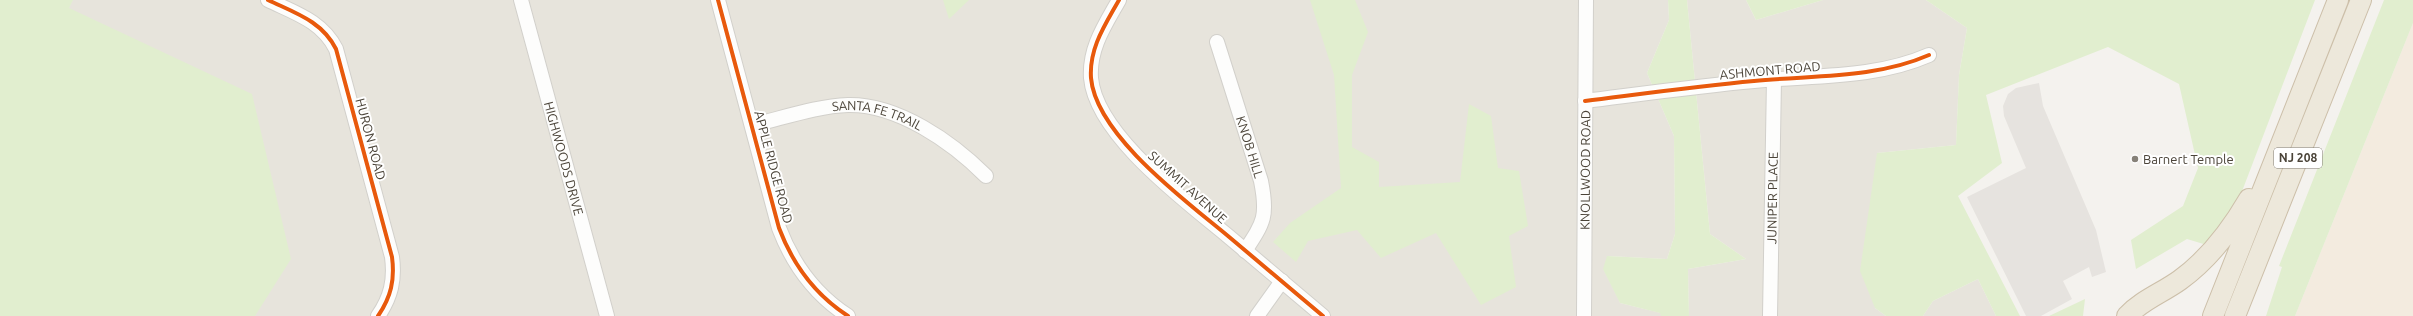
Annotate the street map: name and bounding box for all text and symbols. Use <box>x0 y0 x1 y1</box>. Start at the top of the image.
street label: ASHMONT ROAD <box>1719 59 1821 81</box>
street label: HURON ROAD <box>353 97 389 181</box>
street label: SANTA FE TRAIL <box>831 98 925 133</box>
street label: HIGHWOODS DRIVE <box>542 100 586 217</box>
street label: APPLE RIDGE ROAD <box>752 109 796 225</box>
street label: KNOLLWOOD ROAD <box>1578 110 1592 230</box>
street label: KNOB HILL <box>1234 114 1267 180</box>
street label: SUMMIT AVENUE <box>1146 148 1230 226</box>
road number: NJ 208 <box>2274 148 2322 168</box>
street label: JUNIPER PLACE <box>1764 152 1780 244</box>
place label: Barnert Temple <box>2143 152 2234 166</box>
marker: Barnert Temple <box>2130 154 2140 164</box>

